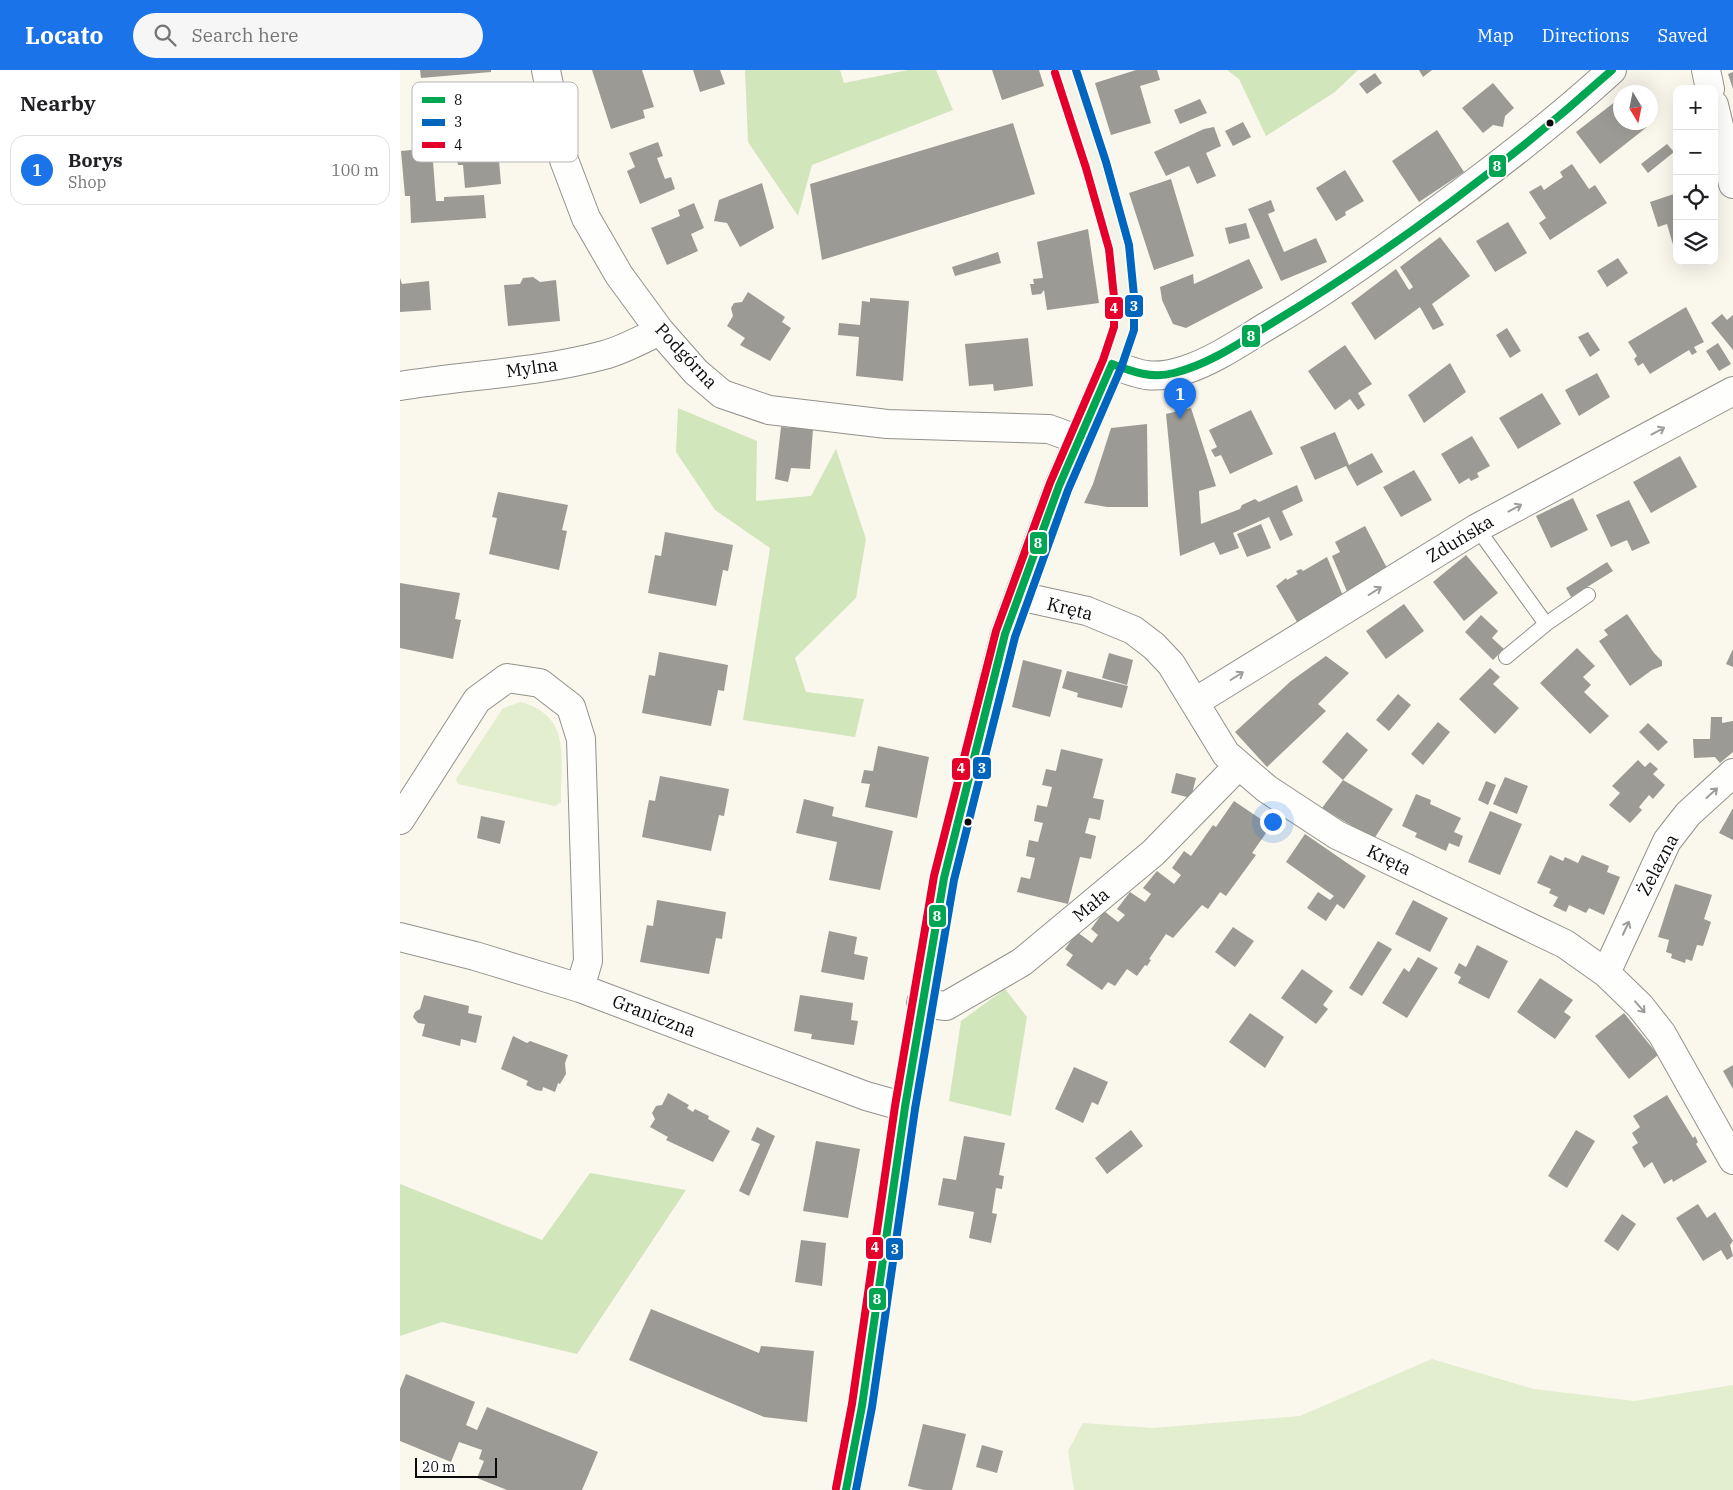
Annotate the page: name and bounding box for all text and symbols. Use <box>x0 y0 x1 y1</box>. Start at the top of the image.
search box <box>133 13 483 58</box>
text: Locato <box>25 19 103 51</box>
icon: search <box>151 21 179 49</box>
text: Search here <box>191 23 299 47</box>
text: Map <box>1477 24 1514 47</box>
text: Directions <box>1542 24 1630 47</box>
text: Saved <box>1658 24 1708 47</box>
legend <box>412 82 578 162</box>
north arrow <box>1613 85 1658 130</box>
map controls <box>1673 85 1718 265</box>
button: + <box>1673 85 1718 130</box>
text: Nearby <box>20 89 96 117</box>
text: 8 <box>454 91 462 109</box>
text: 3 <box>454 113 462 131</box>
unlabelled marker <box>1545 118 1555 128</box>
button: − <box>1673 130 1718 175</box>
text: 4 <box>454 136 462 154</box>
text: Borys <box>68 148 123 172</box>
line badge: 8 <box>1488 154 1507 178</box>
text: 8 <box>1493 157 1501 175</box>
text: 1 <box>32 160 42 180</box>
text: 100 m <box>331 160 379 180</box>
text: Shop <box>68 172 106 192</box>
button: locate <box>1673 175 1718 220</box>
button: layers <box>1673 220 1718 265</box>
line badge: 3 <box>1124 294 1144 318</box>
line badge: 4 <box>1104 296 1124 320</box>
text: 3 <box>1130 297 1138 315</box>
text: 4 <box>1110 299 1118 317</box>
street label: Podgórna <box>650 318 723 393</box>
line badge: 8 <box>1241 324 1261 348</box>
text: 8 <box>1247 327 1255 345</box>
street label: Mylna <box>505 352 559 383</box>
pin: 1 <box>1164 378 1196 419</box>
one-way arrow <box>1650 426 1665 435</box>
one-way arrow <box>1507 503 1522 513</box>
street label: Zduńska <box>1422 510 1498 568</box>
line badge: 8 <box>1029 531 1048 555</box>
text: 8 <box>1034 534 1042 552</box>
one-way arrow <box>1368 585 1382 595</box>
street label: Kręta <box>1045 592 1096 625</box>
one-way arrow <box>1229 671 1243 681</box>
line badge: 3 <box>972 756 992 780</box>
line badge: 4 <box>951 757 971 781</box>
text: 4 <box>957 759 965 777</box>
text: 3 <box>978 759 986 777</box>
one-way arrow <box>1705 787 1718 798</box>
your location <box>1260 809 1286 835</box>
unlabelled marker <box>963 817 973 827</box>
street label: Żelazna <box>1632 830 1683 900</box>
street label: Kręta <box>1363 839 1415 880</box>
street label: Mała <box>1068 883 1114 927</box>
line badge: 8 <box>928 904 947 928</box>
text: 8 <box>933 907 941 925</box>
one-way arrow <box>1622 921 1632 936</box>
street label: Graniczna <box>609 989 699 1042</box>
one-way arrow <box>1635 1000 1646 1013</box>
line badge: 4 <box>865 1236 884 1260</box>
line badge: 3 <box>885 1237 904 1261</box>
text: 4 <box>871 1238 879 1256</box>
text: 3 <box>891 1240 899 1258</box>
line badge: 8 <box>868 1287 887 1311</box>
text: 8 <box>873 1290 881 1308</box>
scale bar <box>415 1455 498 1478</box>
text: 20 m <box>422 1458 455 1476</box>

